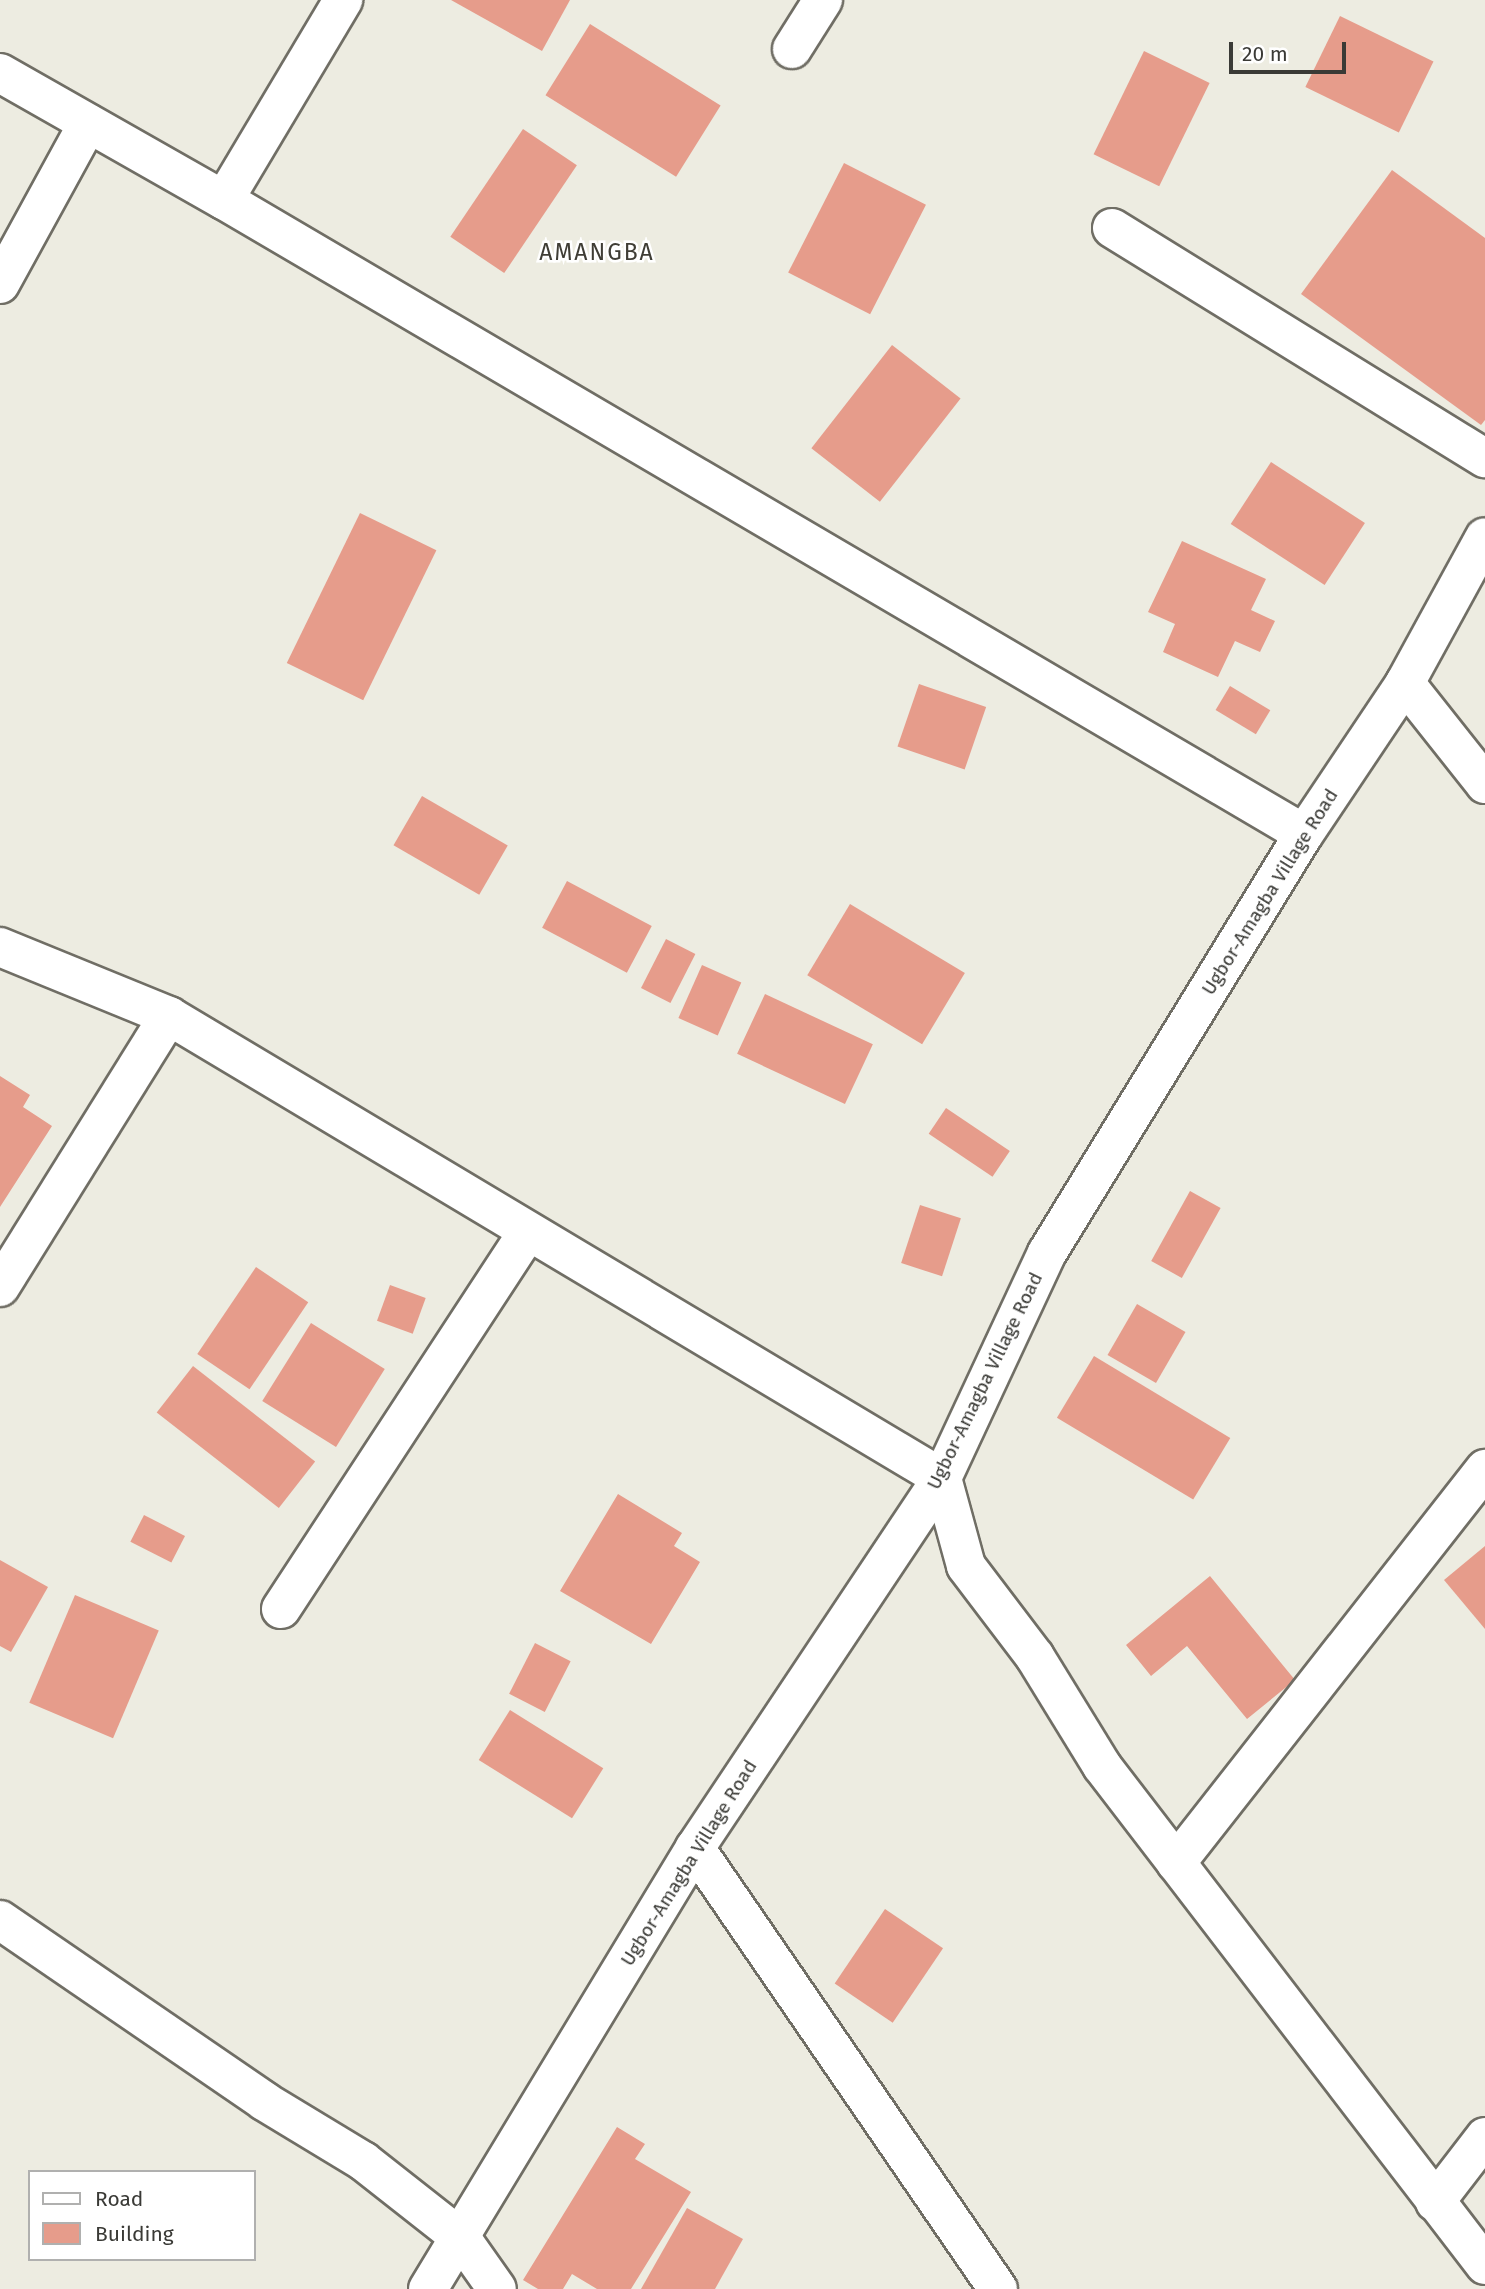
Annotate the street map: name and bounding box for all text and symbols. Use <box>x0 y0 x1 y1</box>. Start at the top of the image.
scale bar <box>1233 28 1350 72</box>
text: 20 m <box>1242 41 1288 67</box>
district label: AMANGBA <box>540 238 654 266</box>
street label: Ugbor-Amagba Village Road <box>1197 785 1343 999</box>
street label: Ugbor-Amagba Village Road <box>922 1269 1048 1493</box>
street label: Ugbor-Amagba Village Road <box>616 1756 762 1970</box>
legend <box>28 2170 256 2261</box>
text: Road <box>95 2186 143 2212</box>
text: Building <box>95 2221 174 2247</box>

